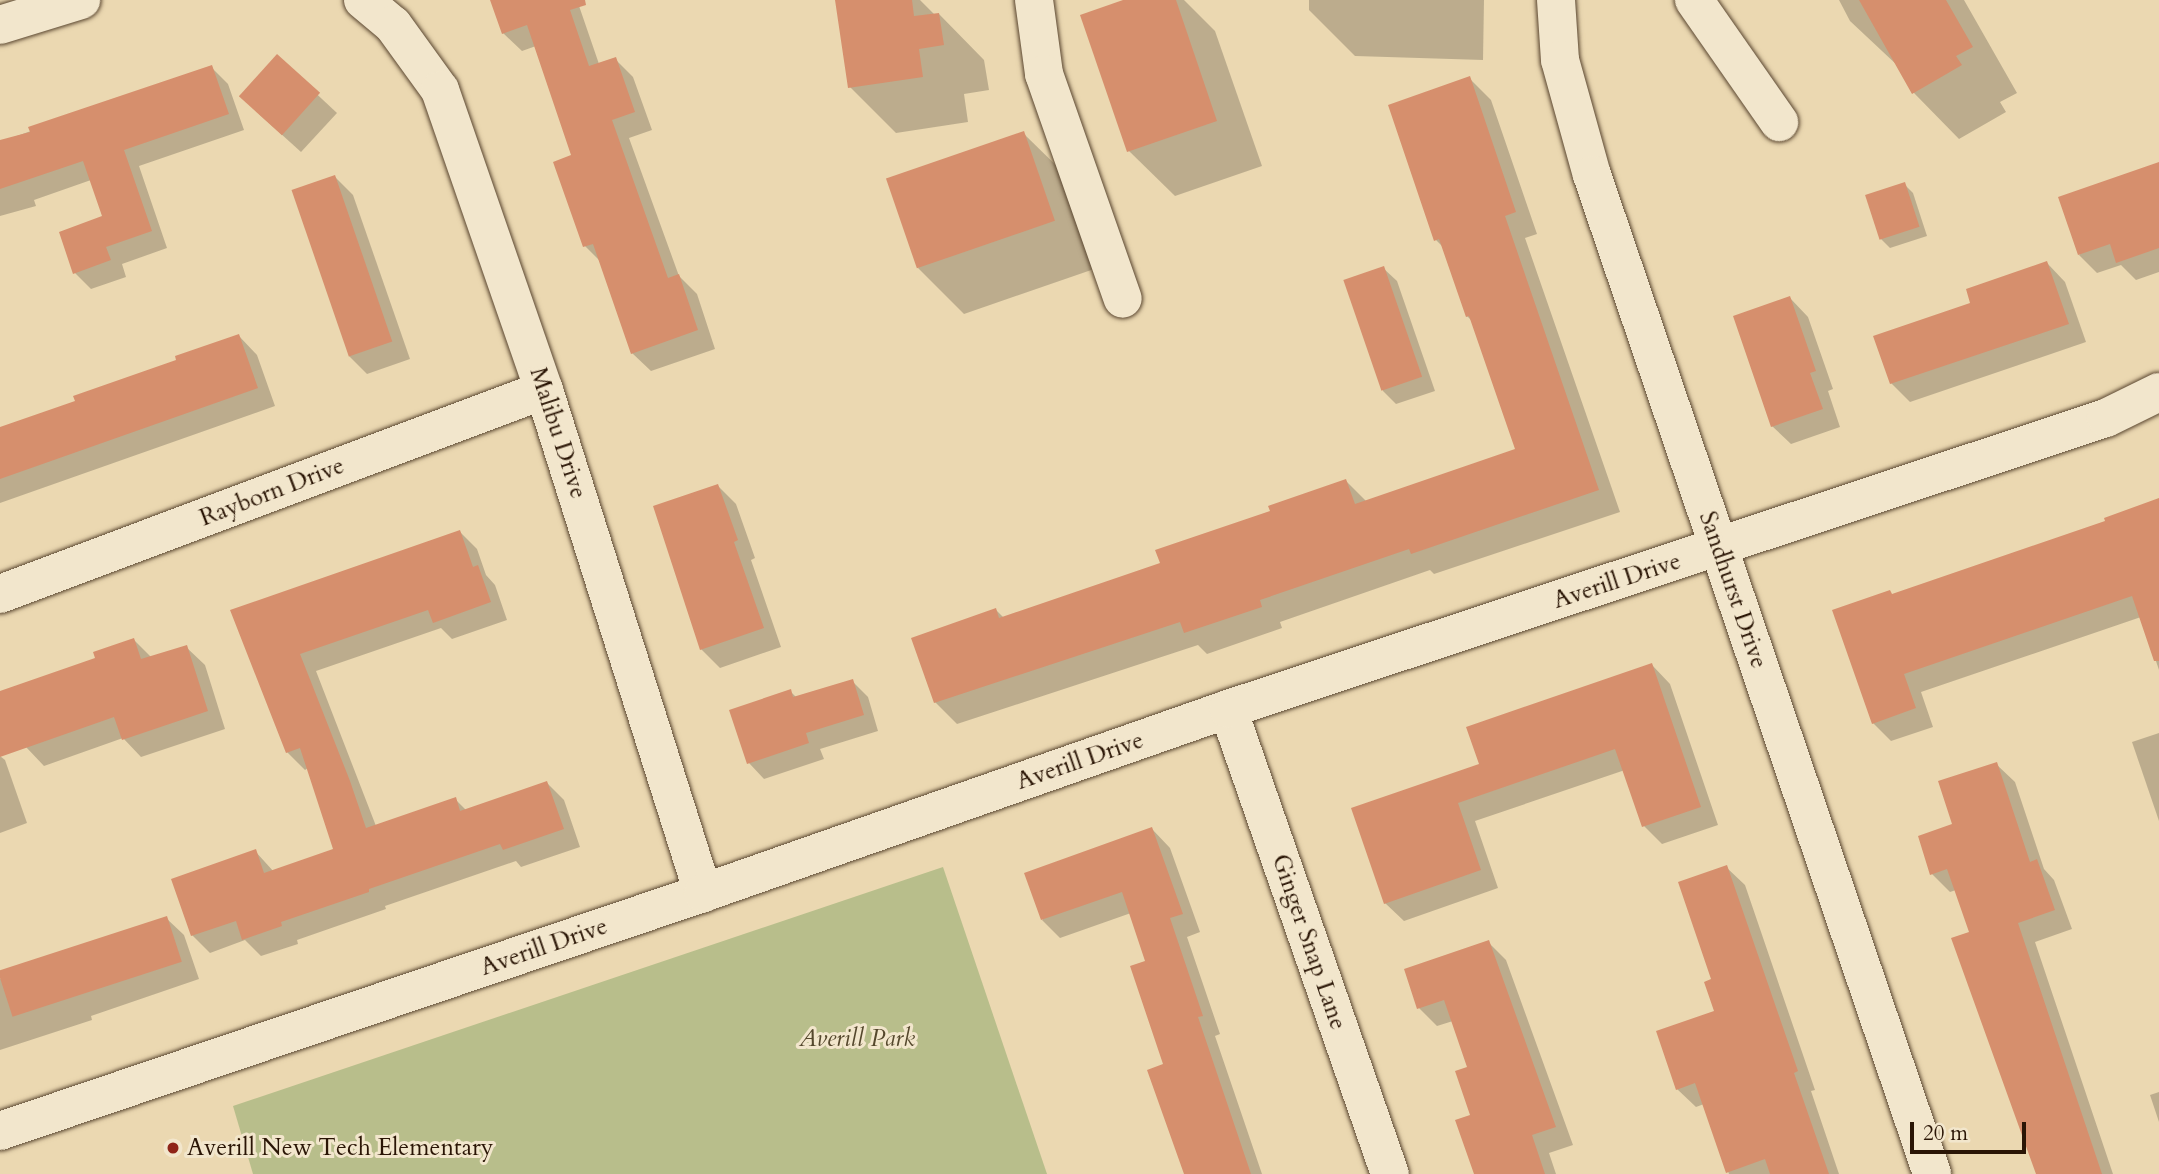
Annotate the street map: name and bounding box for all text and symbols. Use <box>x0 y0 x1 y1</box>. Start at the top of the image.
street label: Malibu Drive <box>523 364 593 502</box>
street label: Rayborn Drive <box>196 451 348 533</box>
street label: Sandhurst Drive <box>1693 508 1773 672</box>
street label: Averill Drive <box>1550 547 1684 615</box>
street label: Averill Drive <box>1013 726 1147 796</box>
street label: Ginger Snap Lane <box>1265 851 1353 1033</box>
street label: Averill Drive <box>477 912 611 982</box>
park label: Averill Park <box>799 1025 915 1053</box>
scale bar <box>1914 1108 2030 1152</box>
text: 20 m <box>1923 1119 1968 1148</box>
place label: Averill New Tech Elementary <box>187 1134 493 1162</box>
marker: Averill New Tech Elementary <box>165 1140 181 1156</box>

